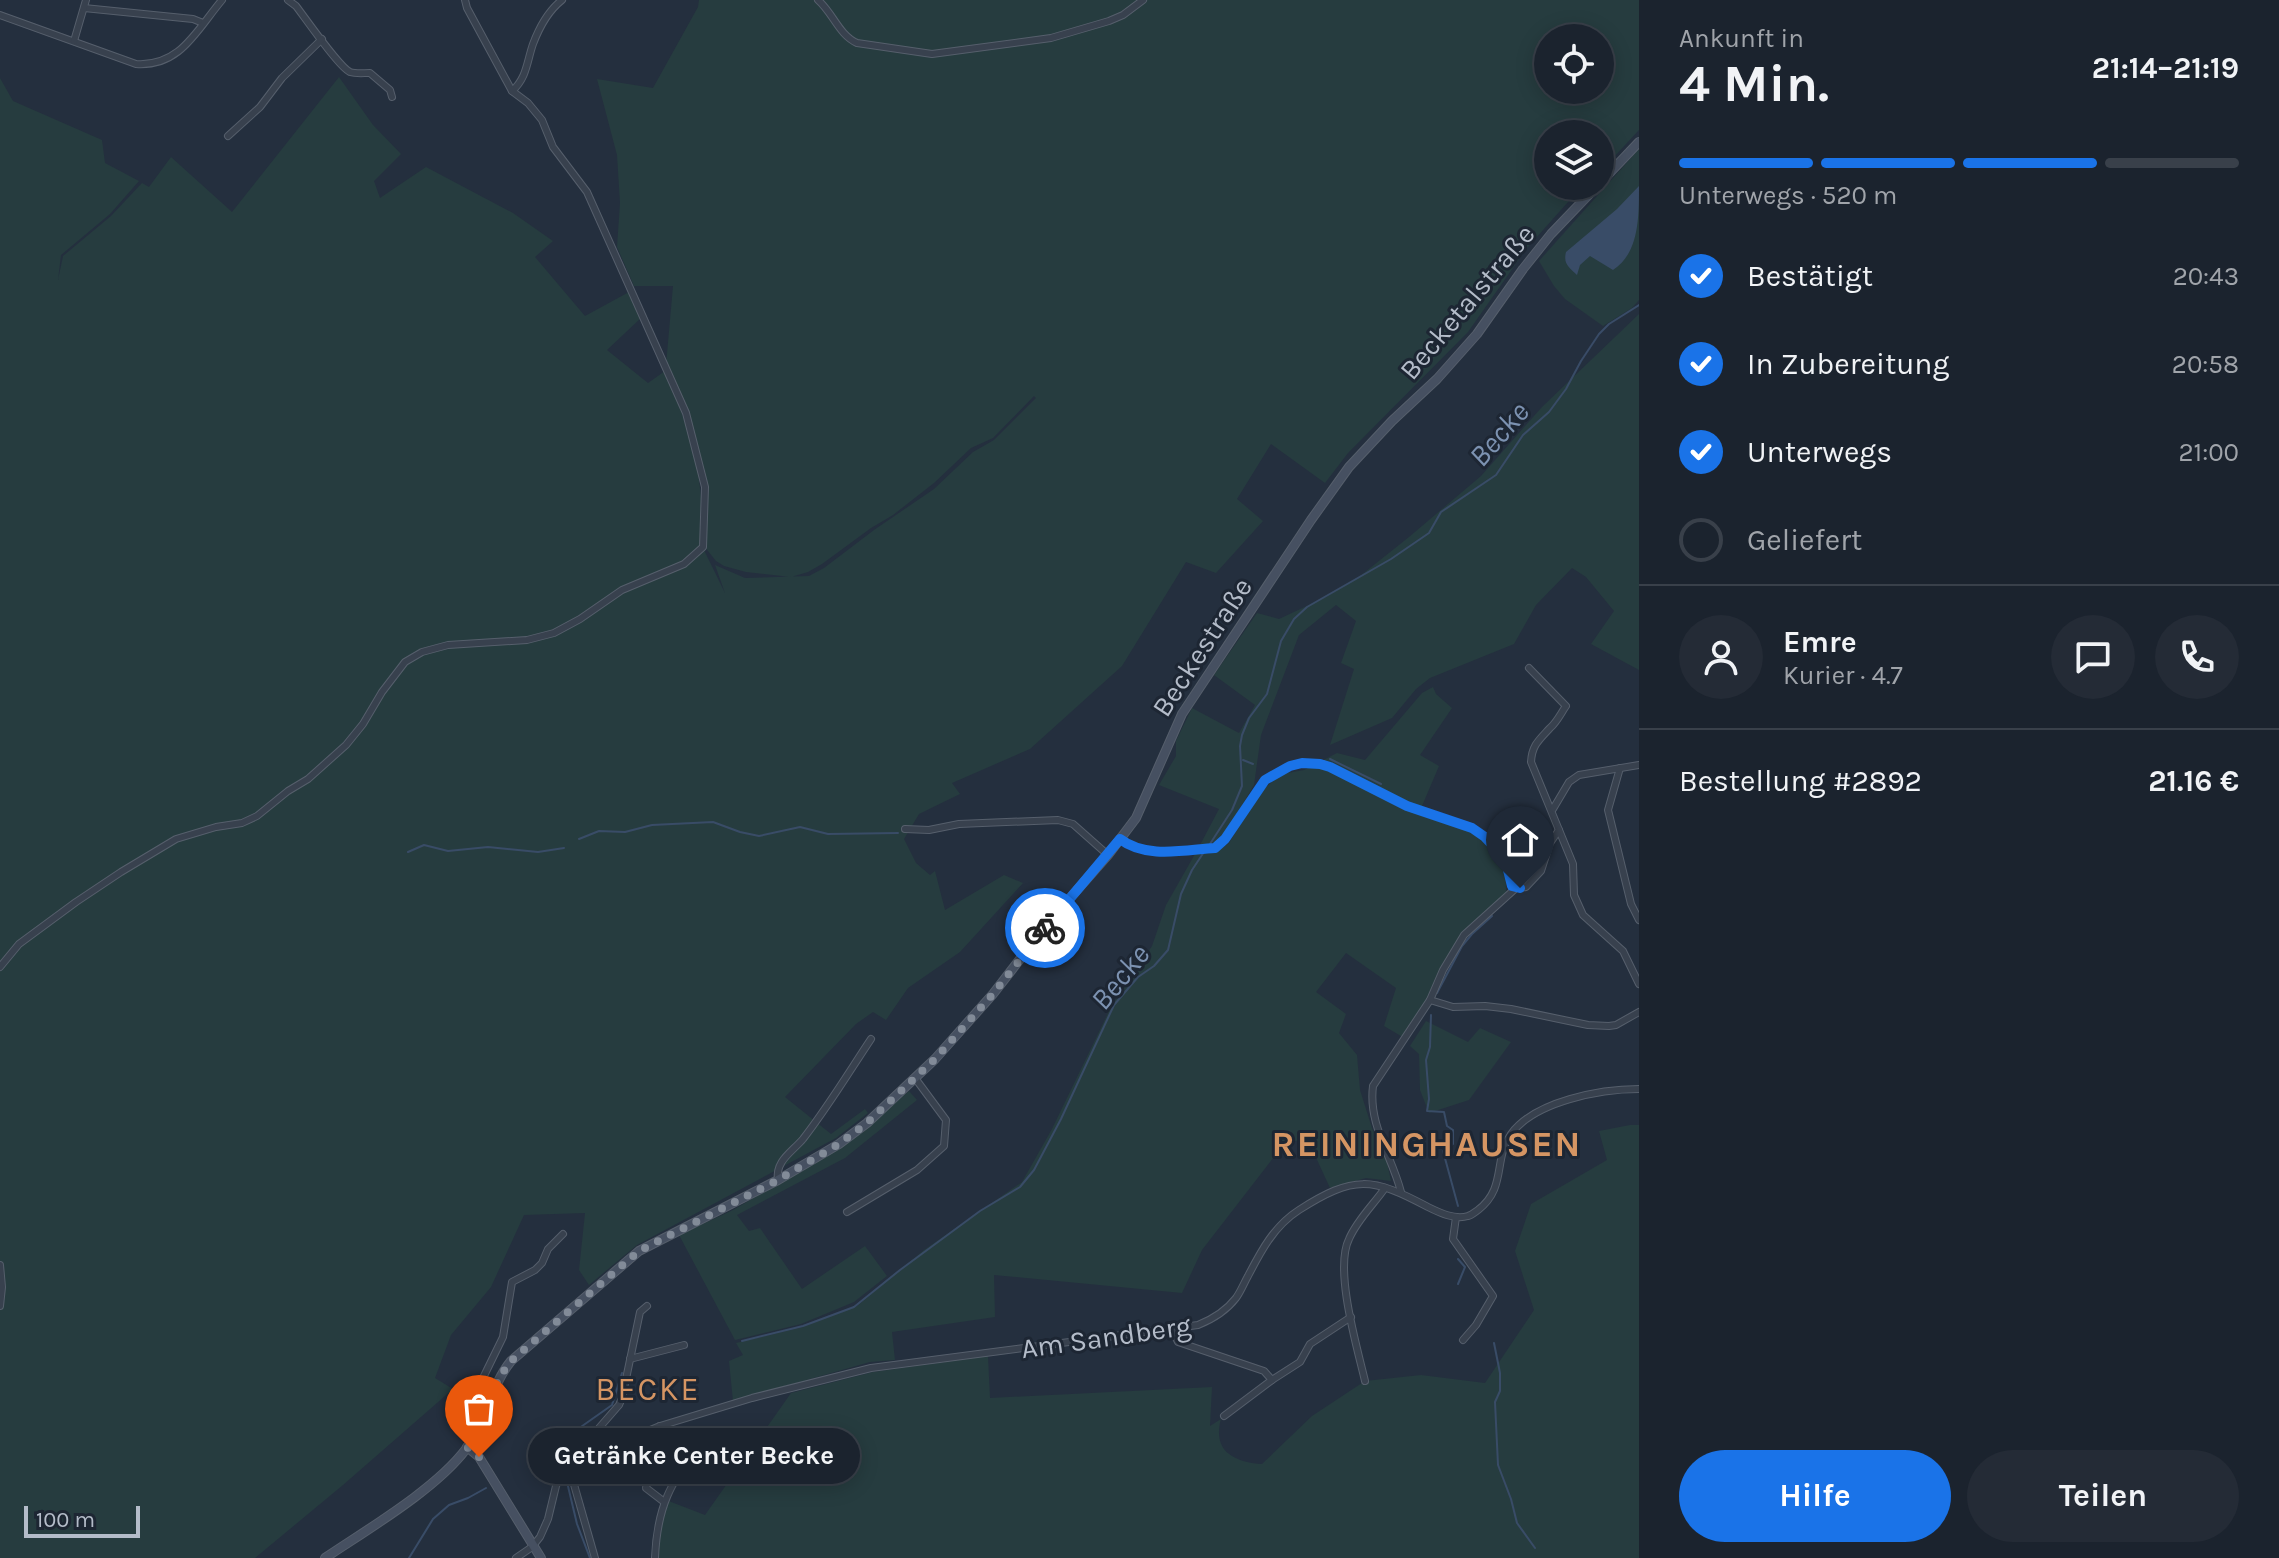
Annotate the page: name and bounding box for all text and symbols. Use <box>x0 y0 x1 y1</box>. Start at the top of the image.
text: Ankunft in <box>1679 23 1804 54</box>
map controls <box>1534 24 1614 200</box>
button: locate <box>1534 24 1614 104</box>
text: 21:14–21:19 <box>2092 50 2239 86</box>
text: 4 Min. <box>1679 53 1829 114</box>
button: layers <box>1534 120 1614 200</box>
text: Unterwegs · 520 m <box>1679 180 1897 211</box>
street label: Becketalstraße <box>1392 218 1542 386</box>
icon: check <box>1679 254 1723 298</box>
text: Bestätigt <box>1747 258 1873 294</box>
text: 20:43 <box>2173 261 2239 292</box>
icon: check <box>1679 342 1723 386</box>
text: In Zubereitung <box>1747 346 1949 382</box>
text: 20:58 <box>2172 349 2239 380</box>
water label: Becke <box>1461 394 1537 474</box>
icon: check <box>1679 430 1723 474</box>
text: Unterwegs <box>1747 434 1892 470</box>
text: 21:00 <box>2178 437 2239 468</box>
text: Geliefert <box>1747 522 1862 558</box>
street label: Beckestraße <box>1145 571 1259 723</box>
button: person <box>1679 615 1763 699</box>
button: chat <box>2051 615 2135 699</box>
button: phone <box>2155 615 2239 699</box>
text: Emre <box>1783 624 1857 660</box>
text: Kurier · 4.7 <box>1783 660 1903 691</box>
text: Bestellung #2892 <box>1679 763 1922 799</box>
text: 21.16 € <box>2148 763 2239 799</box>
pin <box>1486 806 1554 888</box>
icon: home <box>1498 818 1542 862</box>
courier <box>1005 888 1085 968</box>
icon: bike <box>1023 906 1067 950</box>
water label: Becke <box>1083 937 1157 1017</box>
district label: REININGHAUSEN <box>1272 1123 1582 1165</box>
street label: Am Sandberg <box>1019 1309 1193 1365</box>
district label: BECKE <box>596 1371 700 1408</box>
pin <box>445 1375 513 1457</box>
icon: bag <box>457 1387 501 1431</box>
callout: Getränke Center Becke <box>527 1429 859 1485</box>
text: Getränke Center Becke <box>554 1440 834 1471</box>
button: Hilfe <box>1679 1450 1951 1542</box>
button: Teilen <box>1967 1450 2239 1542</box>
scale bar <box>24 1502 140 1538</box>
text: 100 m <box>36 1507 95 1533</box>

